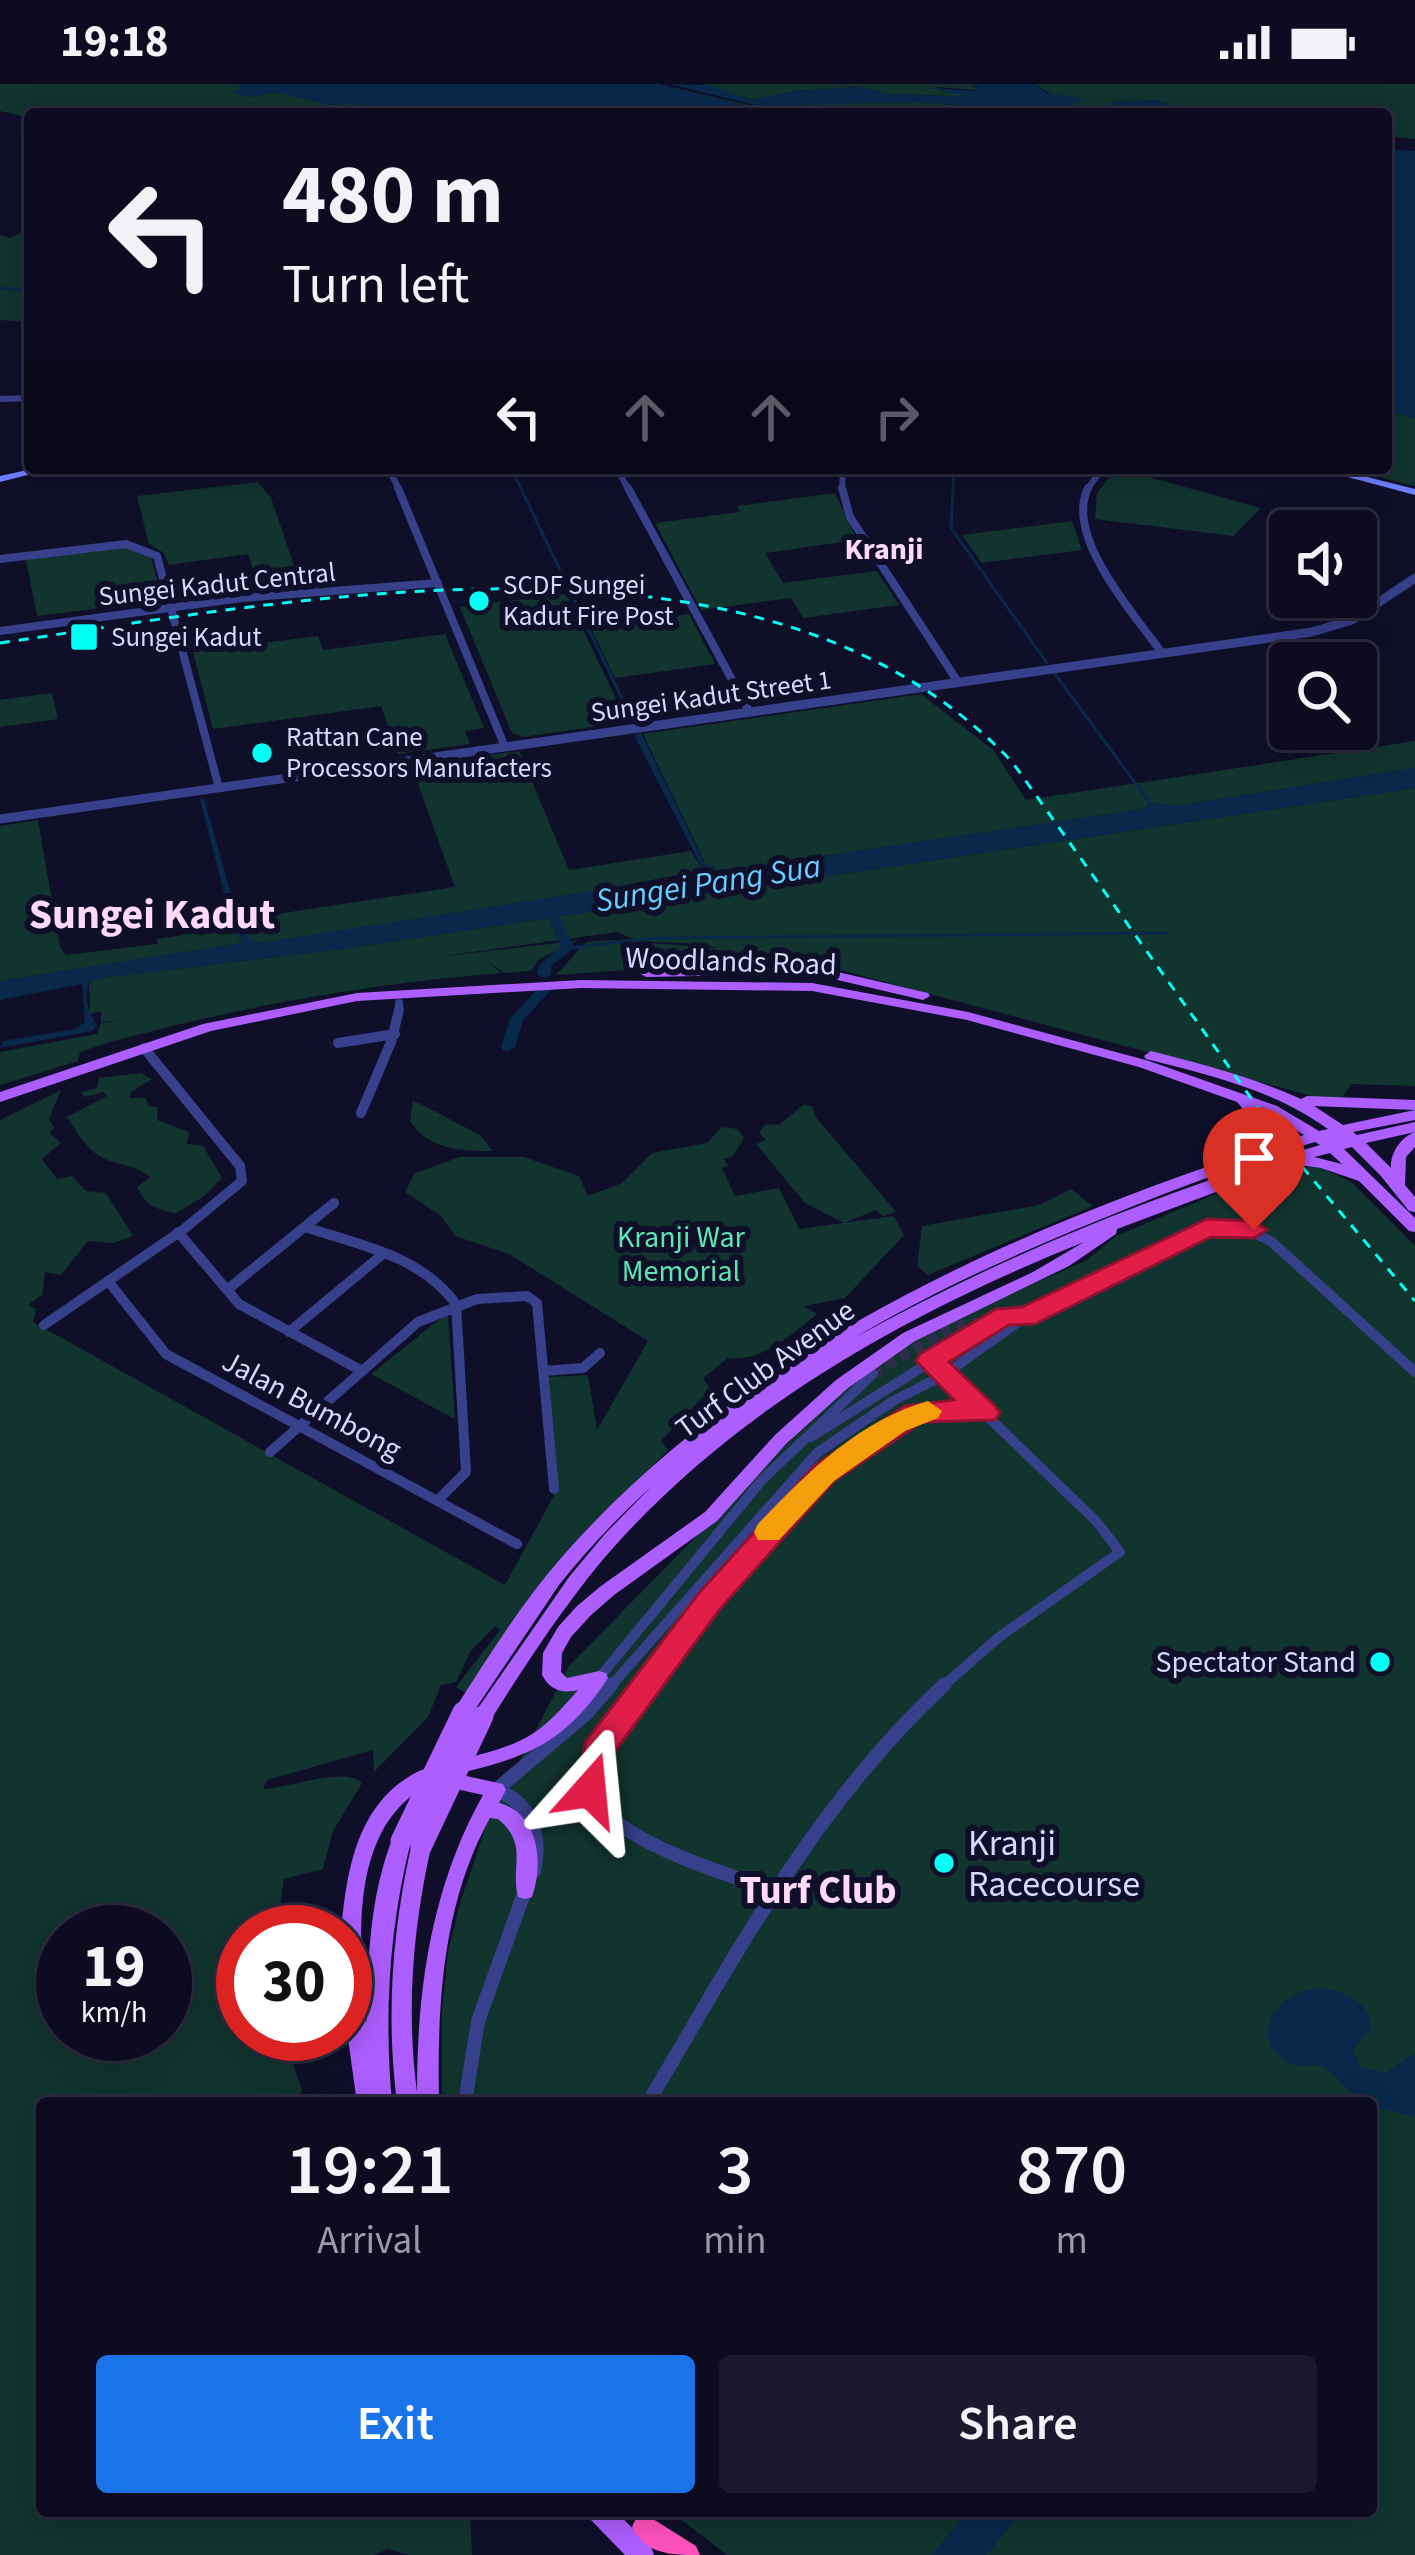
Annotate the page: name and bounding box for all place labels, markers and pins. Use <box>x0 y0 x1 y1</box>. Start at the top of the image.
place label: SCDF Sungei Kadut Fire Post <box>503 566 673 636</box>
marker: SCDF Sungei Kadut Fire Post <box>466 588 492 614</box>
place label: Sungei Kadut <box>111 618 262 657</box>
marker: Sungei Kadut <box>68 621 100 653</box>
place label: Rattan Cane Processors Manufacters <box>286 718 552 788</box>
marker: Rattan Cane Processors Manufacters <box>249 740 275 766</box>
pin <box>1203 1107 1305 1230</box>
place label: Spectator Stand <box>1155 1641 1356 1684</box>
marker: Spectator Stand <box>1367 1649 1393 1675</box>
place label: Kranji Racecourse <box>968 1818 1140 1910</box>
marker: Kranji Racecourse <box>931 1850 957 1876</box>

